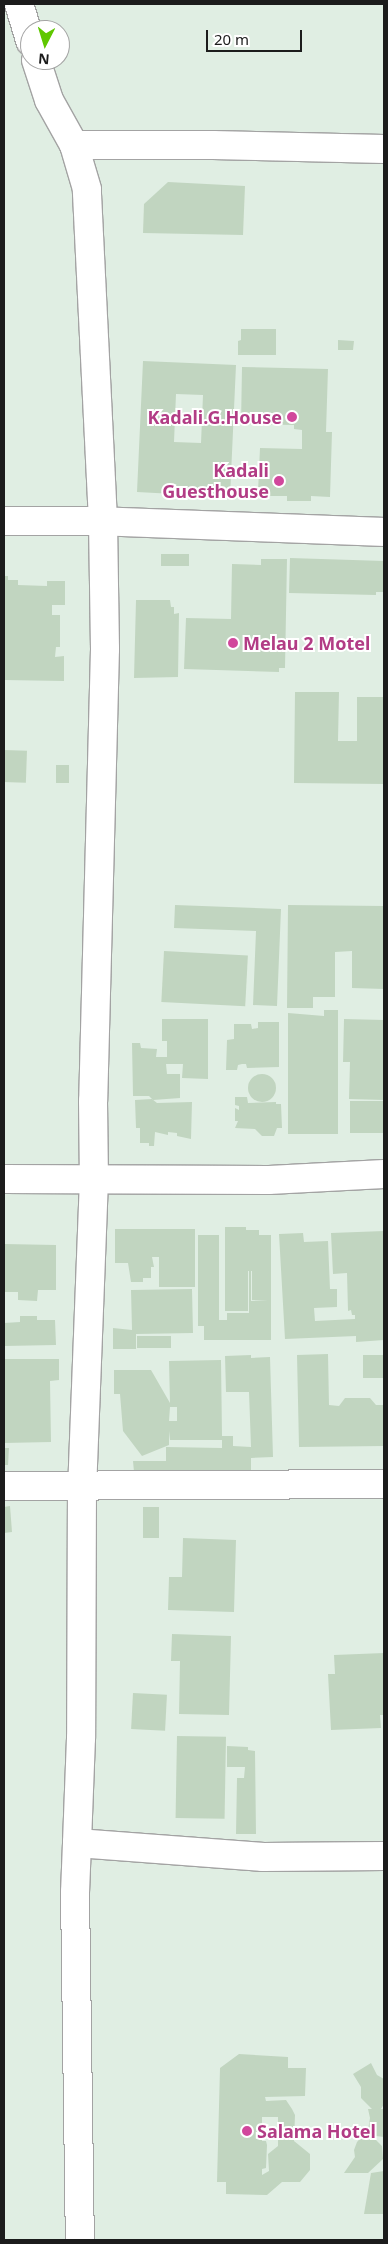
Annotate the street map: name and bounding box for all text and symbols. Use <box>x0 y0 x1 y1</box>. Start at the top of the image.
north arrow <box>20 20 70 70</box>
scale bar <box>208 20 304 52</box>
text: 20 m <box>214 29 249 49</box>
text: N <box>37 49 50 69</box>
place label: Kadali.G.House <box>148 406 282 428</box>
marker: Kadali.G.House <box>286 411 298 423</box>
place label: Kadali Guesthouse <box>162 460 269 502</box>
marker: Kadali Guesthouse <box>273 475 285 487</box>
place label: Melau 2 Motel <box>243 632 370 654</box>
marker: Melau 2 Motel <box>227 637 239 649</box>
place label: Salama Hotel <box>257 2120 376 2142</box>
marker: Salama Hotel <box>241 2125 253 2137</box>

